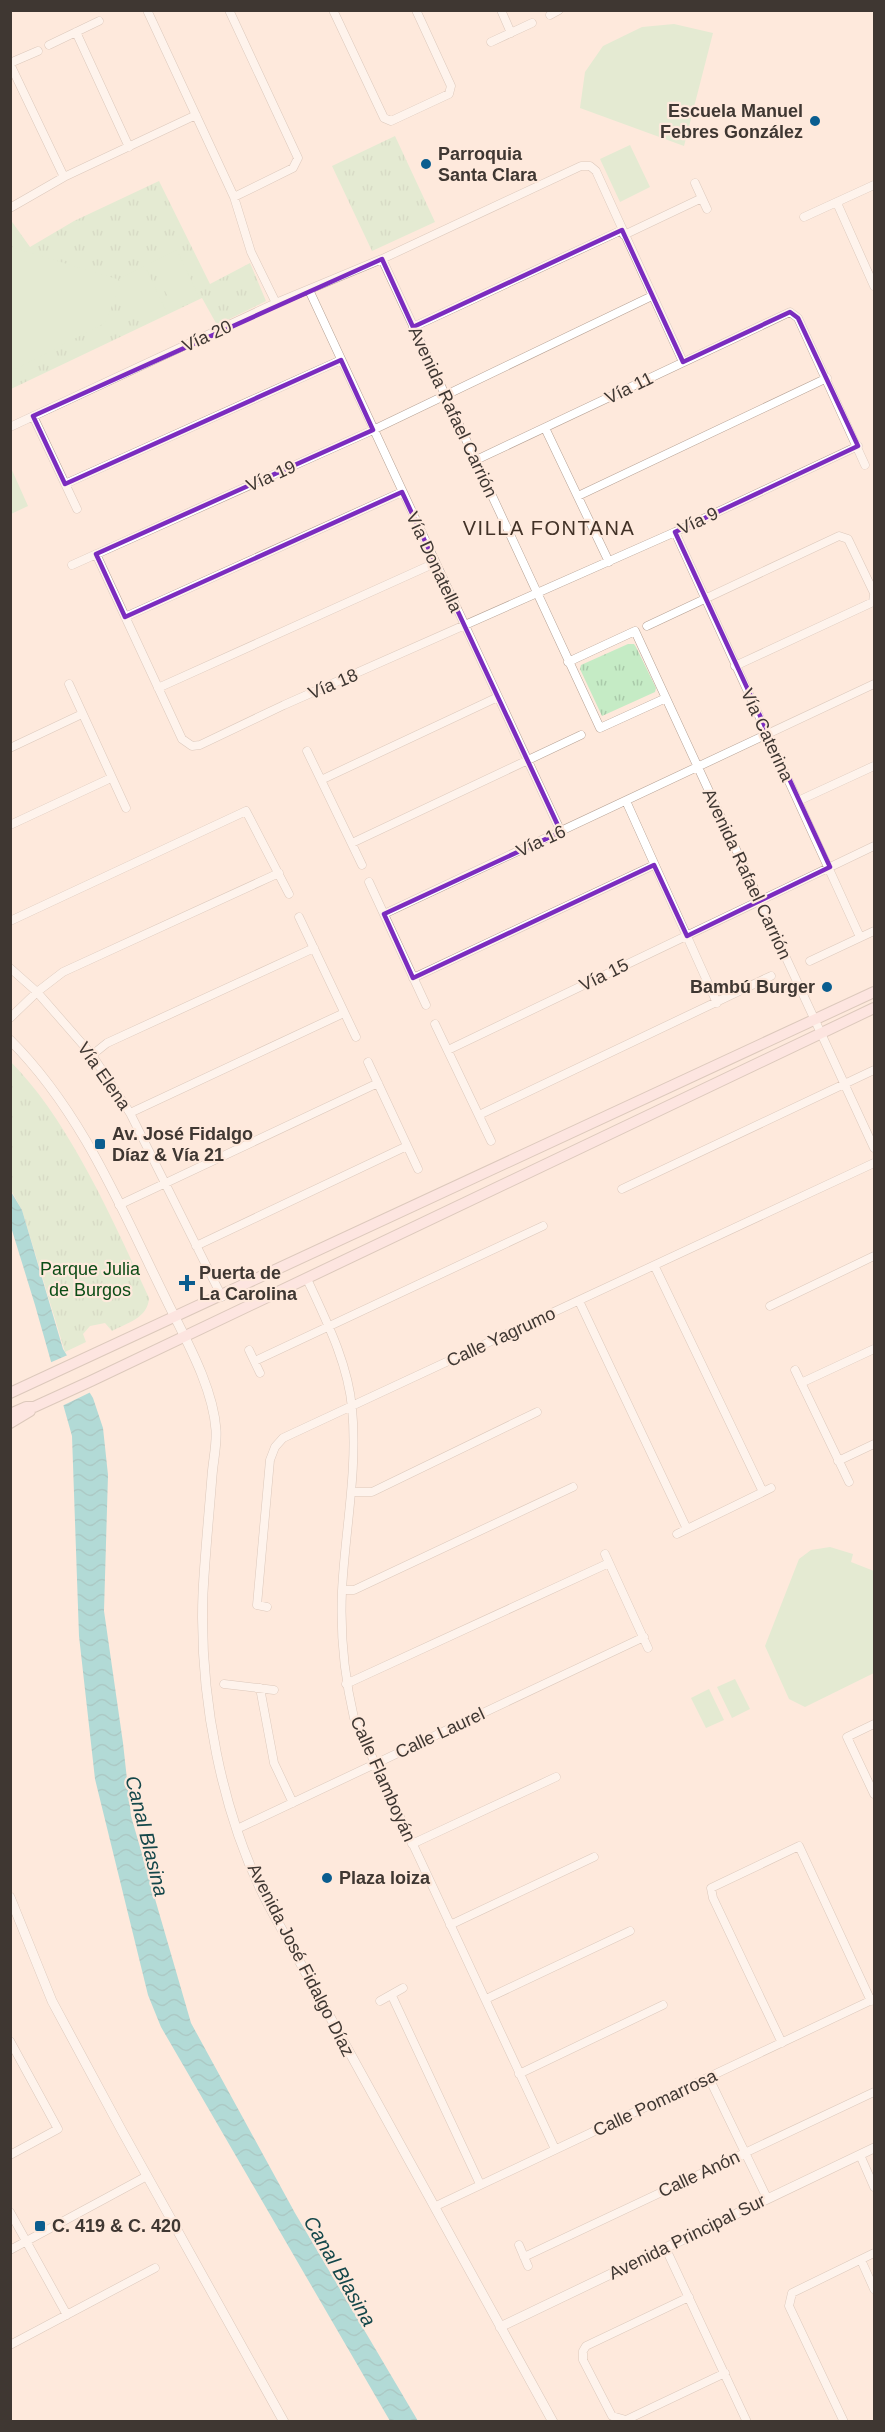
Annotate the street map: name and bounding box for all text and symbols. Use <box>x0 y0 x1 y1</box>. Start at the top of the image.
place label: Escuela Manuel Febres González <box>660 101 803 142</box>
marker: Escuela Manuel Febres González <box>808 114 822 128</box>
place label: Parroquia Santa Clara <box>438 144 538 185</box>
marker: Parroquia Santa Clara <box>419 157 433 171</box>
street label: Vía 20 <box>179 316 235 356</box>
street label: Avenida Rafael Carrión <box>405 324 501 500</box>
street label: Vía 11 <box>602 368 656 408</box>
street label: Vía 19 <box>243 456 299 496</box>
street label: Vía 9 <box>675 503 721 539</box>
street label: Vía Donatella <box>402 509 466 616</box>
district label: VILLA FONTANA <box>463 517 635 539</box>
street label: Vía 18 <box>305 665 361 703</box>
street label: Vía Caterina <box>737 685 798 785</box>
street label: Avenida Rafael Carrión <box>699 786 795 962</box>
street label: Vía 16 <box>513 821 569 861</box>
street label: Vía 15 <box>576 955 632 995</box>
place label: Bambú Burger <box>690 977 815 997</box>
marker: Bambú Burger <box>820 980 834 994</box>
street label: Vía Elena <box>73 1038 135 1115</box>
place label: Av. José Fidalgo Díaz & Vía 21 <box>112 1124 253 1165</box>
marker: Av. José Fidalgo Díaz & Vía 21 <box>93 1137 107 1151</box>
park label: Parque Julia de Burgos <box>40 1259 141 1300</box>
place label: Puerta de La Carolina <box>199 1263 298 1304</box>
marker: Puerta de La Carolina <box>180 1276 194 1290</box>
street label: Calle Yagrumo <box>444 1303 558 1371</box>
street label: Calle Laurel <box>392 1704 488 1762</box>
street label: Calle Flamboyán <box>346 1713 420 1845</box>
water label: Canal Blasina <box>121 1773 173 1899</box>
street label: Avenida José Fidalgo Díaz <box>244 1860 358 2060</box>
place label: Plaza loiza <box>339 1868 431 1888</box>
marker: Plaza loiza <box>320 1871 334 1885</box>
street label: Calle Pomarrosa <box>590 2065 721 2140</box>
street label: Calle Anón <box>655 2147 743 2201</box>
street label: Avenida Principal Sur <box>605 2190 769 2284</box>
water label: Canal Blasina <box>300 2212 380 2330</box>
place label: C. 419 & C. 420 <box>52 2216 181 2236</box>
marker: C. 419 & C. 420 <box>33 2219 47 2233</box>

